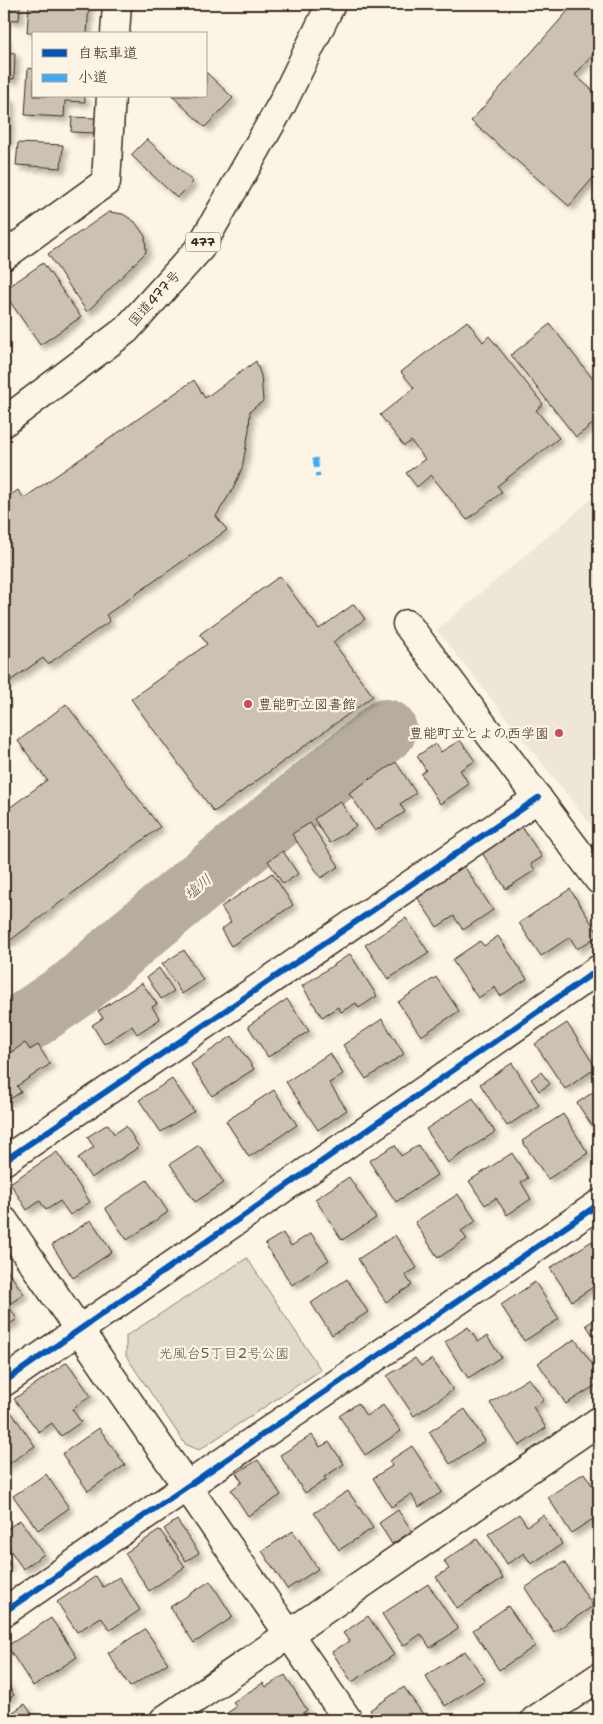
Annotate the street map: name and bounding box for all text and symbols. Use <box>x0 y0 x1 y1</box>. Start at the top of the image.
legend <box>32 32 208 98</box>
text: 自転車道 <box>78 43 138 63</box>
text: 小道 <box>78 67 108 87</box>
road number: 477 <box>186 232 220 252</box>
street label: 国道477号 <box>124 266 184 330</box>
place label: 豊能町立図書館 <box>258 695 356 713</box>
marker: 豊能町立図書館 <box>242 698 254 710</box>
place label: 豊能町立とよの西学園 <box>409 724 549 742</box>
marker: 豊能町立とよの西学園 <box>553 727 565 739</box>
water label: 塩川 <box>180 870 216 904</box>
park label: 光風台5丁目2号公園 <box>159 1344 289 1362</box>

